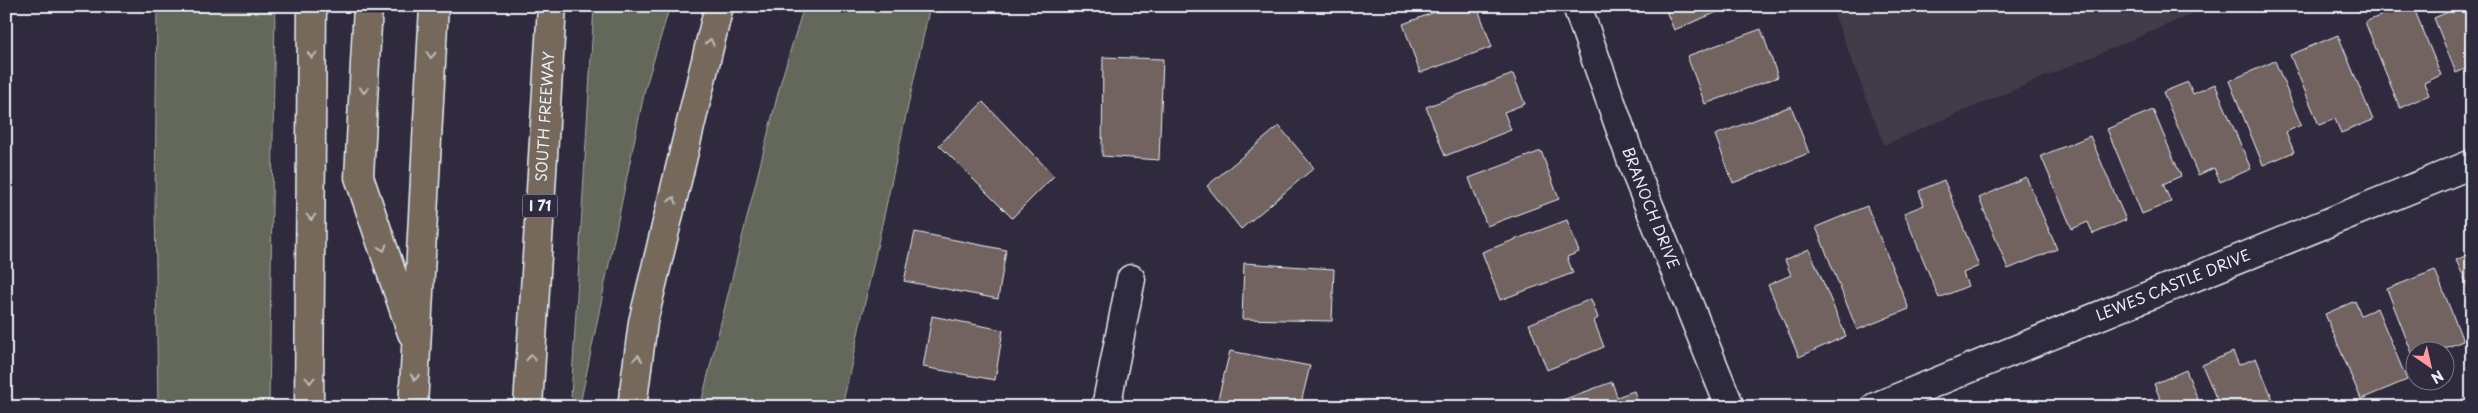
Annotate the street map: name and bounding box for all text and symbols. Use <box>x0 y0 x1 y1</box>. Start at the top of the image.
one-way arrow <box>705 38 715 46</box>
street label: SOUTH FREEWAY <box>529 50 559 182</box>
one-way arrow <box>426 51 437 59</box>
one-way arrow <box>307 52 317 59</box>
one-way arrow <box>358 86 369 94</box>
street label: BRANOCH DRIVE <box>1618 143 1686 272</box>
road number: I 71 <box>522 195 558 218</box>
one-way arrow <box>667 196 677 204</box>
one-way arrow <box>306 214 316 222</box>
street label: LEWES CASTLE DRIVE <box>2092 242 2253 326</box>
one-way arrow <box>377 243 387 252</box>
north arrow <box>2406 340 2456 390</box>
one-way arrow <box>525 354 536 362</box>
one-way arrow <box>632 354 643 362</box>
text: N <box>2427 365 2448 389</box>
one-way arrow <box>409 373 420 381</box>
one-way arrow <box>304 376 315 384</box>

